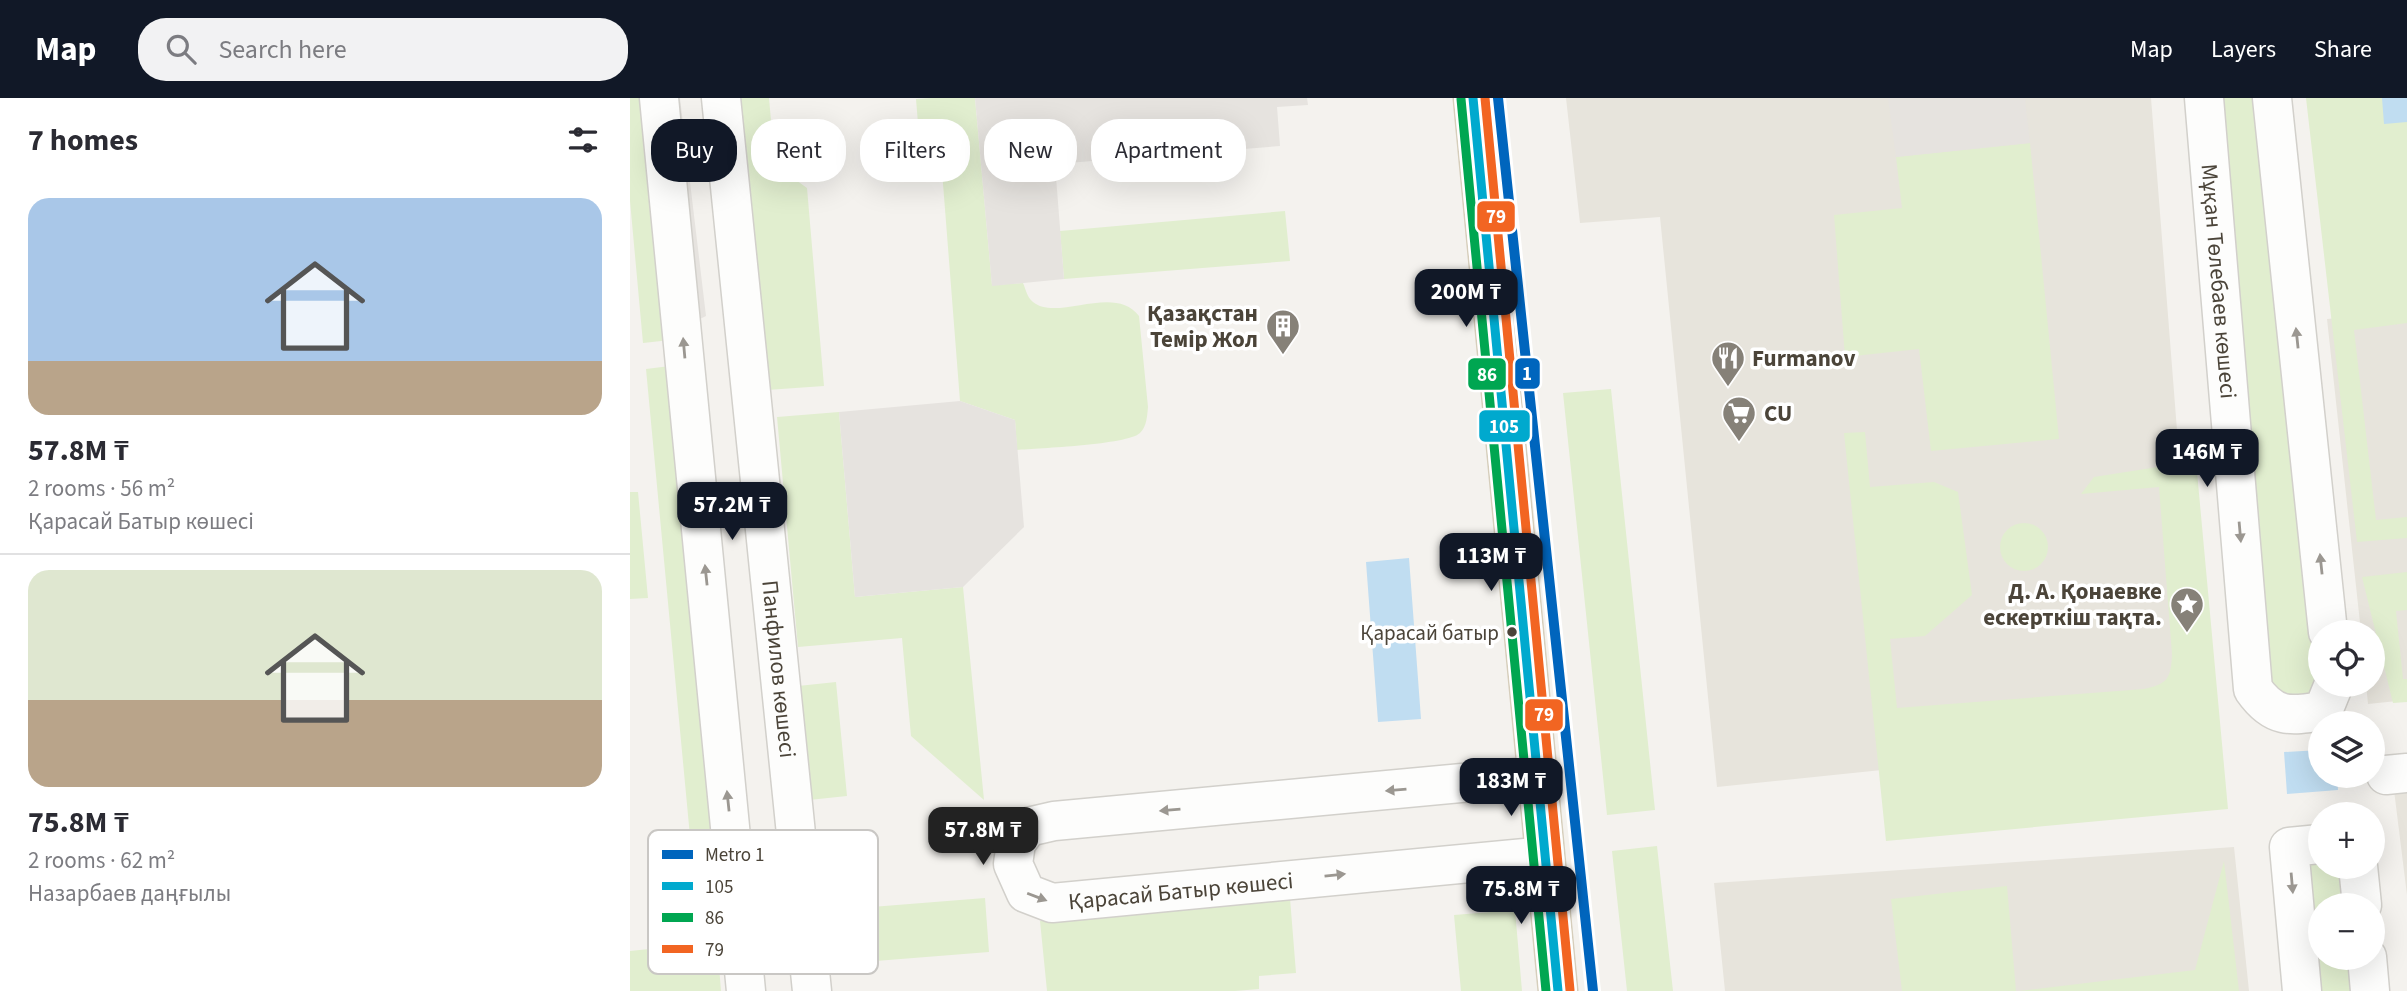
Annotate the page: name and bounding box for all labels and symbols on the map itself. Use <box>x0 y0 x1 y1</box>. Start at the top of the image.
street label: Мұқан Төлебаев көшесі <box>2193 163 2245 400</box>
line badge: 79 <box>1476 200 1516 233</box>
text: 79 <box>1486 204 1506 231</box>
pin: 200M ₸ <box>1409 270 1523 329</box>
place label: Қазақстан Темір Жол <box>1147 297 1258 356</box>
building icon: Қазақстан Темір Жол <box>1264 307 1302 356</box>
one-way arrow <box>2291 326 2302 348</box>
one-way arrow <box>678 337 689 359</box>
restaurant icon: Furmanov <box>1709 339 1747 388</box>
place label: Furmanov <box>1752 342 1855 375</box>
line badge: 86 <box>1467 357 1507 391</box>
line badge: 1 <box>1514 357 1541 390</box>
text: 1 <box>1522 361 1532 388</box>
text: 86 <box>1477 362 1497 389</box>
supermarket icon: CU <box>1720 394 1758 443</box>
place label: CU <box>1764 397 1792 430</box>
line badge: 105 <box>1478 409 1531 443</box>
text: 105 <box>1489 414 1519 441</box>
pin: 146M ₸ <box>2150 430 2264 489</box>
pin: 57.2M ₸ <box>667 482 797 542</box>
one-way arrow <box>2235 521 2246 543</box>
pin: 113M ₸ <box>1434 533 1548 593</box>
one-way arrow <box>2315 553 2326 575</box>
one-way arrow <box>700 564 711 586</box>
place label: Д. А. Қонаевке ескерткіш тақта. <box>1983 575 2162 634</box>
street label: Панфилов көшесі <box>753 579 804 760</box>
place icon: Д. А. Қонаевке ескерткіш тақта. <box>2168 585 2206 634</box>
place label: Қарасай батыр <box>1360 618 1499 648</box>
marker: Қарасай батыр <box>1505 625 1519 639</box>
line badge: 79 <box>1524 698 1564 732</box>
text: 79 <box>1534 702 1554 729</box>
pin: 183M ₸ <box>1454 758 1568 818</box>
one-way arrow <box>1385 785 1407 796</box>
one-way arrow <box>722 790 733 812</box>
one-way arrow <box>1159 805 1181 816</box>
pin: 57.8M ₸ <box>918 808 1048 867</box>
legend <box>648 830 878 974</box>
text: Metro 1 <box>705 842 764 869</box>
street label: Қарасай Батыр көшесі <box>1067 864 1295 918</box>
pin: 75.8M ₸ <box>1456 866 1586 926</box>
one-way arrow <box>1324 869 1346 880</box>
one-way arrow <box>2287 872 2298 894</box>
text: 105 <box>705 874 733 901</box>
one-way arrow <box>1026 892 1047 903</box>
text: 86 <box>705 905 724 932</box>
text: 79 <box>705 937 724 964</box>

